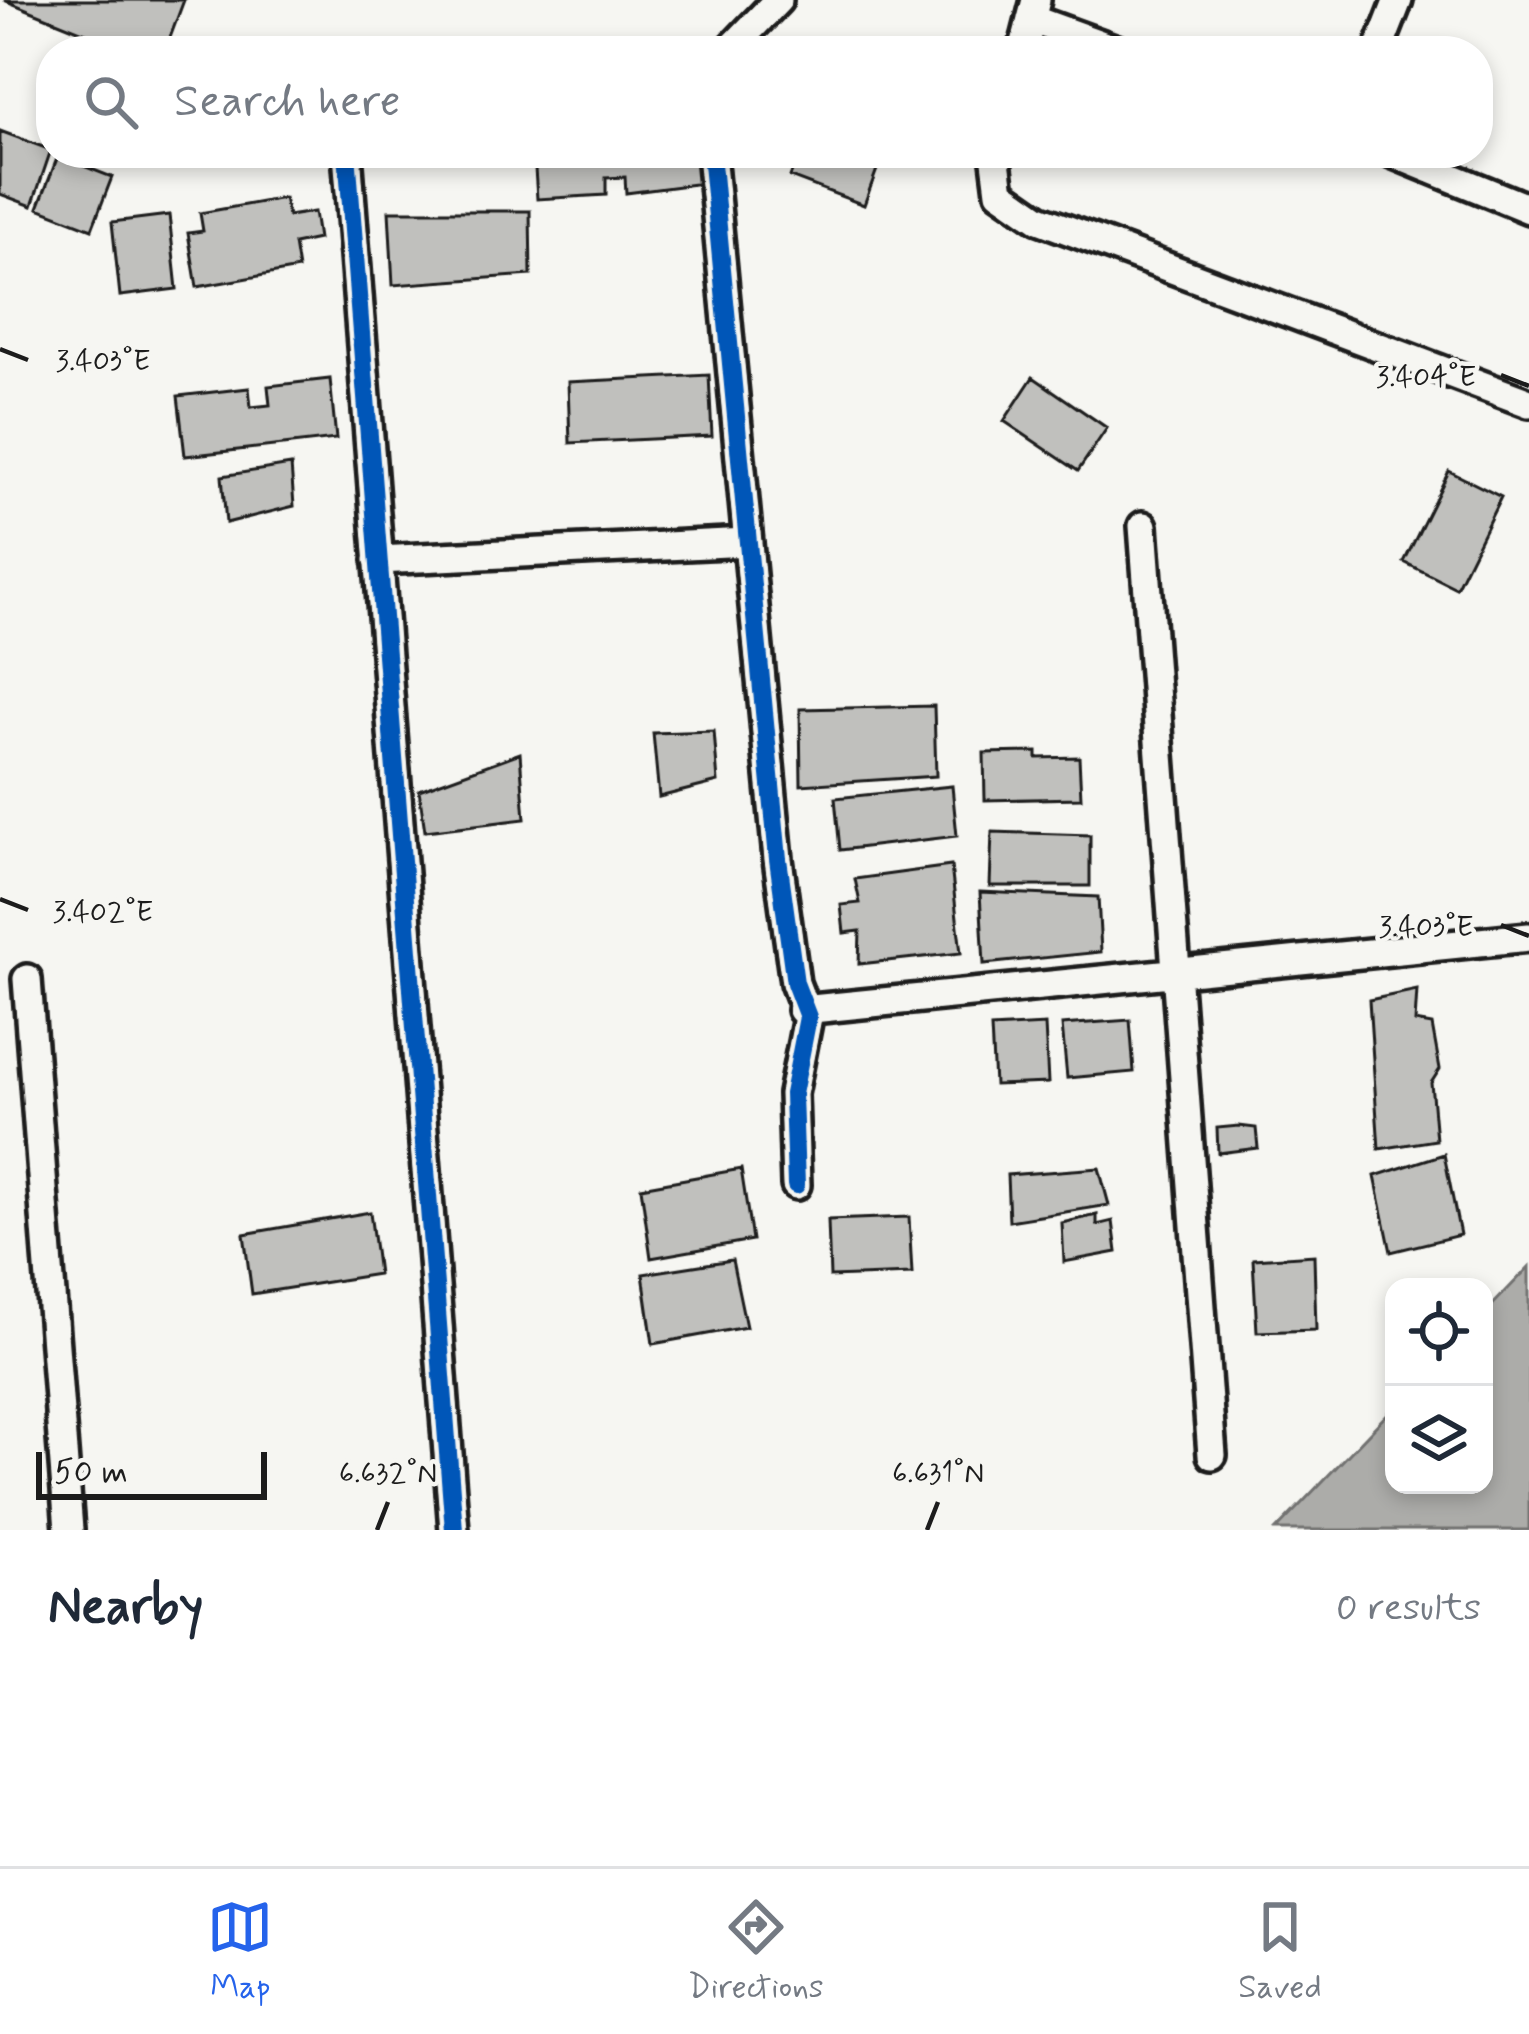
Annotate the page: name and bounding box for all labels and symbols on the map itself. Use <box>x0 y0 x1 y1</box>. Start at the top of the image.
text: 3.403°E <box>55 342 151 381</box>
text: 3.404°E <box>1376 358 1476 397</box>
text: 3.402°E <box>53 893 153 932</box>
text: 3.403°E <box>1378 908 1474 947</box>
scale bar <box>36 1446 267 1499</box>
text: 6.632°N <box>339 1454 437 1493</box>
text: 6.631°N <box>892 1454 984 1493</box>

